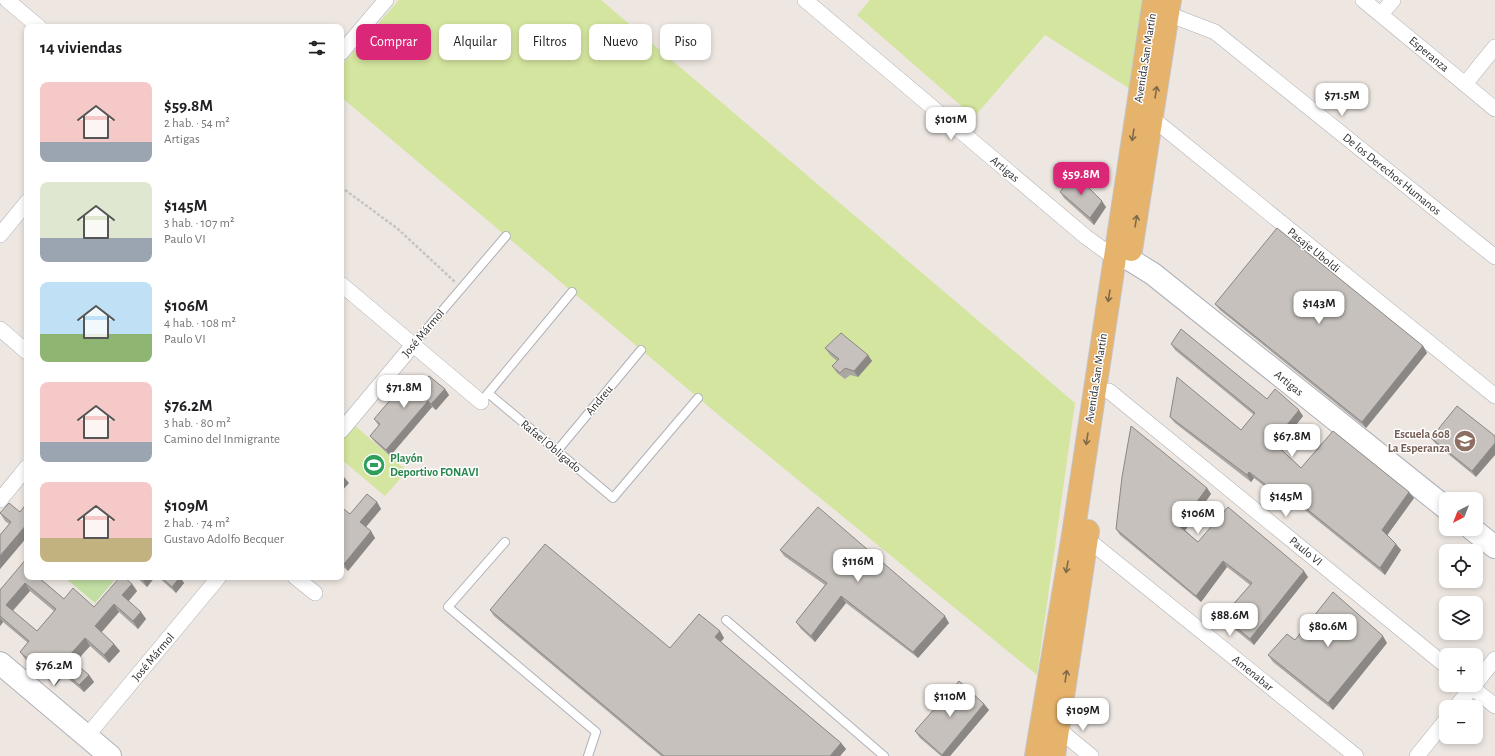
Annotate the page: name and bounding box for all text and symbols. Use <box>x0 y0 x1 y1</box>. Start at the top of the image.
street label: Avenida San Martín <box>1132 12 1158 104</box>
chip: Comprar <box>356 24 431 60</box>
chip: Alquilar <box>439 24 511 60</box>
chip: Filtros <box>519 24 581 60</box>
chip: Nuevo <box>589 24 652 60</box>
chip: Piso <box>660 24 711 60</box>
street label: Esperanza <box>1407 34 1451 74</box>
icon: filters <box>306 37 328 59</box>
text: 14 viviendas <box>40 39 122 56</box>
pin: $71.5M <box>1309 83 1375 117</box>
one-way arrow <box>1152 86 1160 99</box>
text: $71.5M <box>1324 89 1360 102</box>
text: $59.8M <box>164 97 213 114</box>
icon: home <box>72 98 120 146</box>
pin: $101M <box>923 107 979 141</box>
text: $101M <box>935 113 967 126</box>
text: 2 hab. · 54 m² <box>164 117 230 130</box>
one-way arrow <box>1129 129 1137 142</box>
street label: De los Derechos Humanos <box>1341 131 1443 217</box>
text: Artigas <box>164 133 200 146</box>
street label: Artigas <box>988 154 1022 184</box>
pin: $59.8M <box>1048 162 1114 196</box>
text: $59.8M <box>1062 168 1100 181</box>
text: $145M <box>164 197 207 214</box>
icon: home <box>72 198 120 246</box>
one-way arrow <box>1132 215 1140 228</box>
text: 3 hab. · 107 m² <box>164 217 234 230</box>
street label: Pasaje Uboldi <box>1285 225 1343 276</box>
text: Paulo VI <box>164 233 206 246</box>
one-way arrow <box>1105 289 1113 302</box>
pin: $143M <box>1291 291 1347 325</box>
text: $106M <box>164 297 208 314</box>
text: $143M <box>1302 297 1336 310</box>
icon: home <box>72 298 120 346</box>
street label: José Mármol <box>400 307 446 359</box>
text: 4 hab. · 108 m² <box>164 317 236 330</box>
street label: Avenida San Martín <box>1083 332 1109 424</box>
text: Paulo VI <box>164 333 206 346</box>
street label: Artigas <box>1272 368 1306 398</box>
pin: $71.8M <box>371 375 437 409</box>
text: $71.8M <box>386 381 422 394</box>
street label: Andreu <box>583 383 615 417</box>
text: $76.2M <box>164 397 213 414</box>
icon: home <box>72 398 120 446</box>
text: 3 hab. · 80 m² <box>164 417 231 430</box>
street label: Rafael Obligado <box>519 418 583 475</box>
pin: $67.8M <box>1259 424 1325 458</box>
place label: Escuela 608 La Esperanza <box>1388 428 1450 454</box>
school or university icon: Escuela 608 La Esperanza <box>1452 428 1478 454</box>
text: $67.8M <box>1273 430 1311 443</box>
one-way arrow <box>1083 432 1091 445</box>
text: Camino del Inmigrante <box>164 433 280 446</box>
sports icon: Playón Deportivo FONAVI <box>361 452 387 478</box>
place label: Playón Deportivo FONAVI <box>390 452 479 478</box>
pin: $145M <box>1258 484 1314 518</box>
text: $145M <box>1269 490 1303 503</box>
north arrow <box>1439 492 1483 536</box>
map controls <box>1439 492 1483 744</box>
text: $109M <box>164 497 208 514</box>
icon: home <box>72 498 120 546</box>
pin: $106M <box>1170 501 1226 535</box>
text: $106M <box>1181 507 1215 520</box>
text: 2 hab. · 74 m² <box>164 517 230 530</box>
text: Gustavo Adolfo Becquer <box>164 533 284 546</box>
street label: Paulo VI <box>1287 534 1325 568</box>
button: locate <box>1439 544 1483 588</box>
pin: $116M <box>830 549 886 583</box>
text: $116M <box>842 555 874 568</box>
one-way arrow <box>1063 560 1071 573</box>
button: layers <box>1439 596 1483 640</box>
pin: $88.6M <box>1197 603 1263 637</box>
text: $88.6M <box>1211 609 1249 622</box>
pin: $80.6M <box>1295 614 1361 648</box>
text: $80.6M <box>1309 620 1347 633</box>
street label: José Mármol <box>130 631 176 683</box>
button: + <box>1439 648 1483 692</box>
pin: $76.2M <box>21 653 87 687</box>
street label: Amenabar <box>1230 653 1276 693</box>
text: $76.2M <box>35 659 73 672</box>
one-way arrow <box>1062 670 1070 683</box>
pin: $110M <box>922 684 978 718</box>
text: $110M <box>934 690 966 703</box>
pin: $109M <box>1055 698 1111 732</box>
button: − <box>1439 700 1483 744</box>
text: $109M <box>1066 704 1100 717</box>

